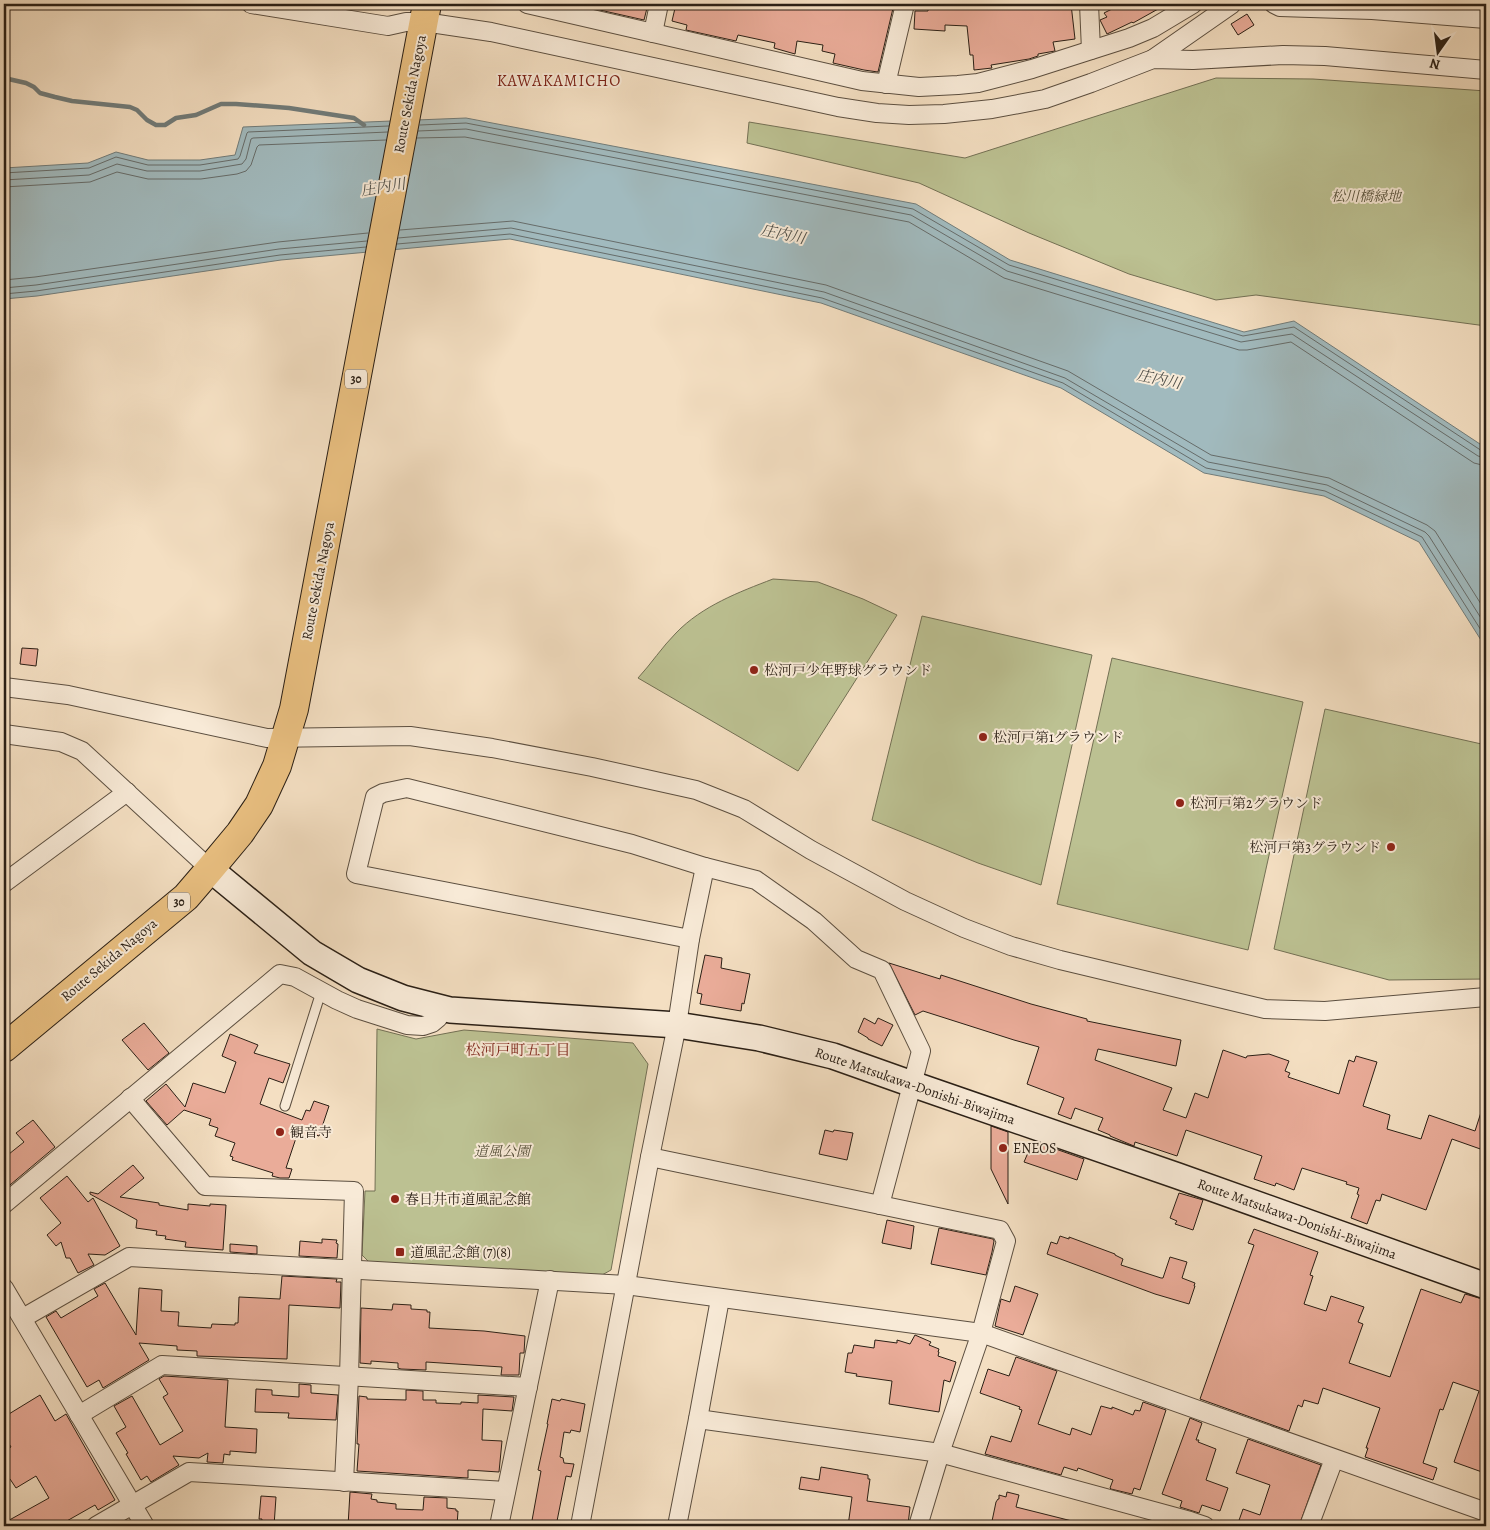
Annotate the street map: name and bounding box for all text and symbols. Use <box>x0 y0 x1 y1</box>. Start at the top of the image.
north arrow <box>1412 28 1462 78</box>
street label: Route Sekida Nagoya <box>389 33 431 155</box>
text: N <box>1428 54 1442 75</box>
district label: KAWAKAMICHO <box>497 70 621 92</box>
water label: 庄内川 <box>359 173 409 200</box>
park label: 松川橋緑地 <box>1331 187 1403 206</box>
water label: 庄内川 <box>759 220 809 249</box>
water label: 庄内川 <box>1135 365 1185 394</box>
road number: 30 <box>345 369 367 388</box>
street label: Route Sekida Nagoya <box>297 520 339 642</box>
place label: 松河戸少年野球グラウンド <box>764 661 932 680</box>
marker: 松河戸少年野球グラウンド <box>748 664 760 676</box>
place label: 松河戸第1グラウンド <box>993 728 1124 747</box>
marker: 松河戸第1グラウンド <box>977 731 989 743</box>
place label: 松河戸第2グラウンド <box>1190 794 1323 813</box>
marker: 松河戸第2グラウンド <box>1174 797 1186 809</box>
place label: 松河戸第3グラウンド <box>1249 838 1381 857</box>
marker: 松河戸第3グラウンド <box>1385 841 1397 853</box>
road number: 30 <box>168 892 190 912</box>
street label: Route Sekida Nagoya <box>57 914 161 1006</box>
district label: 松河戸町五丁目 <box>465 1040 571 1060</box>
street label: Route Matsukawa-Donishi-Biwajima <box>812 1043 1018 1129</box>
place label: 観音寺 <box>290 1123 332 1142</box>
marker: 観音寺 <box>274 1126 286 1138</box>
place label: ENEOS <box>1013 1139 1056 1158</box>
park label: 道風公園 <box>474 1142 532 1161</box>
marker: ENEOS <box>997 1142 1009 1154</box>
street label: Route Matsukawa-Donishi-Biwajima <box>1195 1174 1400 1264</box>
place label: 春日井市道風記念館 <box>405 1190 531 1209</box>
marker: 春日井市道風記念館 <box>389 1193 401 1205</box>
place label: 道風記念館 (7)(8) <box>410 1243 511 1262</box>
marker: 道風記念館 (7)(8) <box>394 1246 406 1258</box>

